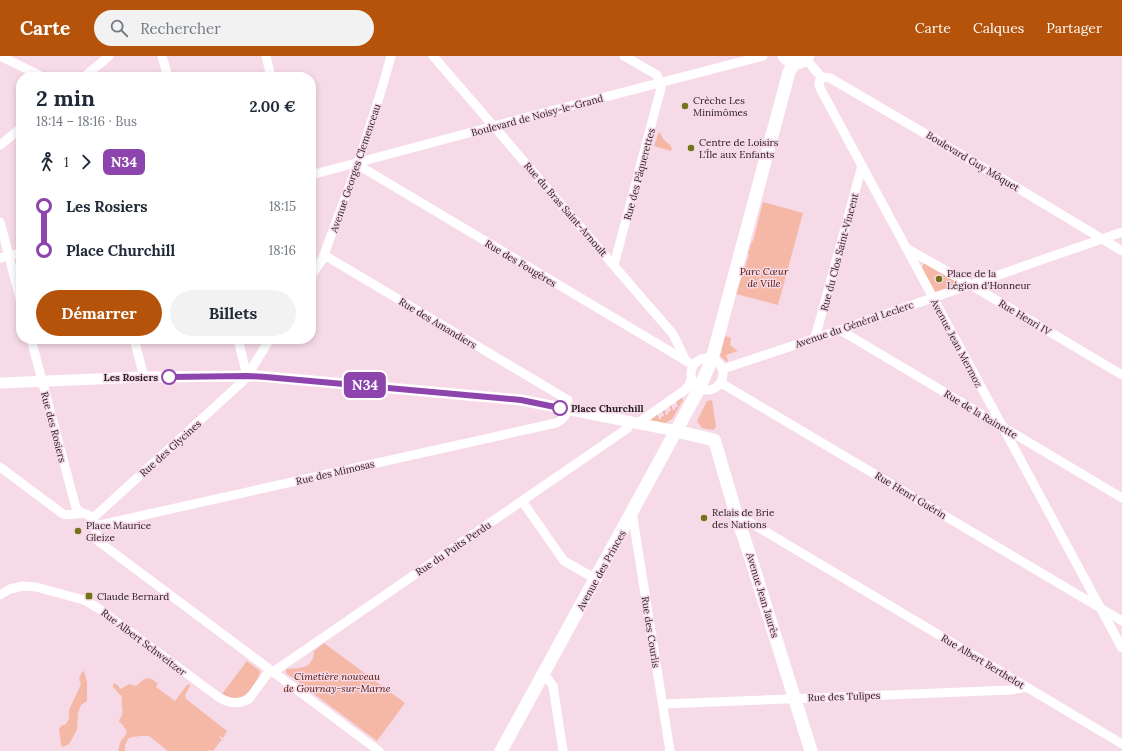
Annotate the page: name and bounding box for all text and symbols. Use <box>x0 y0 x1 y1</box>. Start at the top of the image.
search box <box>94 10 374 46</box>
text: Carte <box>20 16 70 40</box>
icon: search <box>108 17 130 39</box>
text: Rechercher <box>140 19 221 38</box>
text: Carte <box>915 19 951 37</box>
text: Calques <box>973 19 1024 37</box>
text: Partager <box>1046 19 1102 37</box>
text: 2 min <box>36 84 95 112</box>
street label: Boulevard de Noisy-le-Grand <box>470 92 605 139</box>
place label: Crèche Les Minimômes <box>693 94 748 119</box>
text: 2.00 € <box>250 97 296 116</box>
marker: Crèche Les Minimômes <box>680 101 690 111</box>
street label: Avenue Georges Clemenceau <box>327 102 384 235</box>
text: 18:14 – 18:16 · Bus <box>36 113 137 130</box>
street label: Rue des Pâquerettes <box>621 126 658 222</box>
street label: Boulevard Guy Môquet <box>924 128 1022 194</box>
place label: Centre de Loisirs L'Île aux Enfants <box>699 136 779 161</box>
marker: Centre de Loisirs L'Île aux Enfants <box>686 143 696 153</box>
icon: walk <box>36 151 58 173</box>
icon: forward <box>75 151 97 173</box>
text: N34 <box>111 153 137 171</box>
text: 1 <box>64 154 69 171</box>
street label: Rue du Bras Saint-Arnoult <box>521 159 610 259</box>
street label: Rue du Clos Saint-Vincent <box>817 192 862 313</box>
text: Les Rosiers <box>66 197 148 216</box>
text: 18:15 <box>269 198 296 215</box>
street label: Rue des Fougères <box>483 237 559 290</box>
text: Place Churchill <box>66 241 175 260</box>
text: 18:16 <box>268 242 296 259</box>
park label: Parc Cœur de Ville <box>740 265 789 290</box>
place label: Place de la Légion d'Honneur <box>947 267 1031 292</box>
marker: Place de la Légion d'Honneur <box>934 274 944 284</box>
button: Démarrer <box>36 290 162 336</box>
button: Billets <box>170 290 296 336</box>
street label: Rue des Amandiers <box>396 295 479 352</box>
street label: Avenue Jean Mermoz <box>927 296 985 390</box>
street label: Rue Henri IV <box>996 297 1054 338</box>
street label: Avenue du Général Leclerc <box>792 298 915 351</box>
marker: Les Rosiers <box>161 369 177 385</box>
place label: Les Rosiers <box>104 371 158 384</box>
line badge: N34 <box>342 372 388 398</box>
text: N34 <box>352 376 378 394</box>
street label: Rue de la Rainette <box>941 387 1020 442</box>
street label: Rue des Rosiers <box>38 390 69 464</box>
marker: Place Churchill <box>552 400 568 416</box>
place label: Place Churchill <box>571 402 644 415</box>
street label: Rue des Glycines <box>137 417 204 480</box>
street label: Rue des Mimosas <box>295 457 376 488</box>
street label: Rue Henri Guérin <box>873 469 949 522</box>
place label: Relais de Brie des Nations <box>712 506 775 531</box>
marker: Relais de Brie des Nations <box>699 513 709 523</box>
street label: Rue du Puits Perdu <box>413 518 494 579</box>
place label: Place Maurice Gleize <box>86 519 152 544</box>
marker: Place Maurice Gleize <box>73 526 83 536</box>
street label: Avenue des Princes <box>573 527 629 614</box>
street label: Avenue Jean Jaurès <box>743 550 782 640</box>
place label: Claude Bernard <box>97 590 169 603</box>
marker: Claude Bernard <box>84 591 94 601</box>
street label: Rue des Courlis <box>638 595 663 669</box>
street label: Rue Albert Schweitzer <box>99 606 189 679</box>
street label: Rue Albert Berthelot <box>939 631 1027 692</box>
park label: Cimetière nouveau de Gournay-sur-Marne <box>283 670 391 695</box>
street label: Rue des Tulipes <box>807 689 881 704</box>

